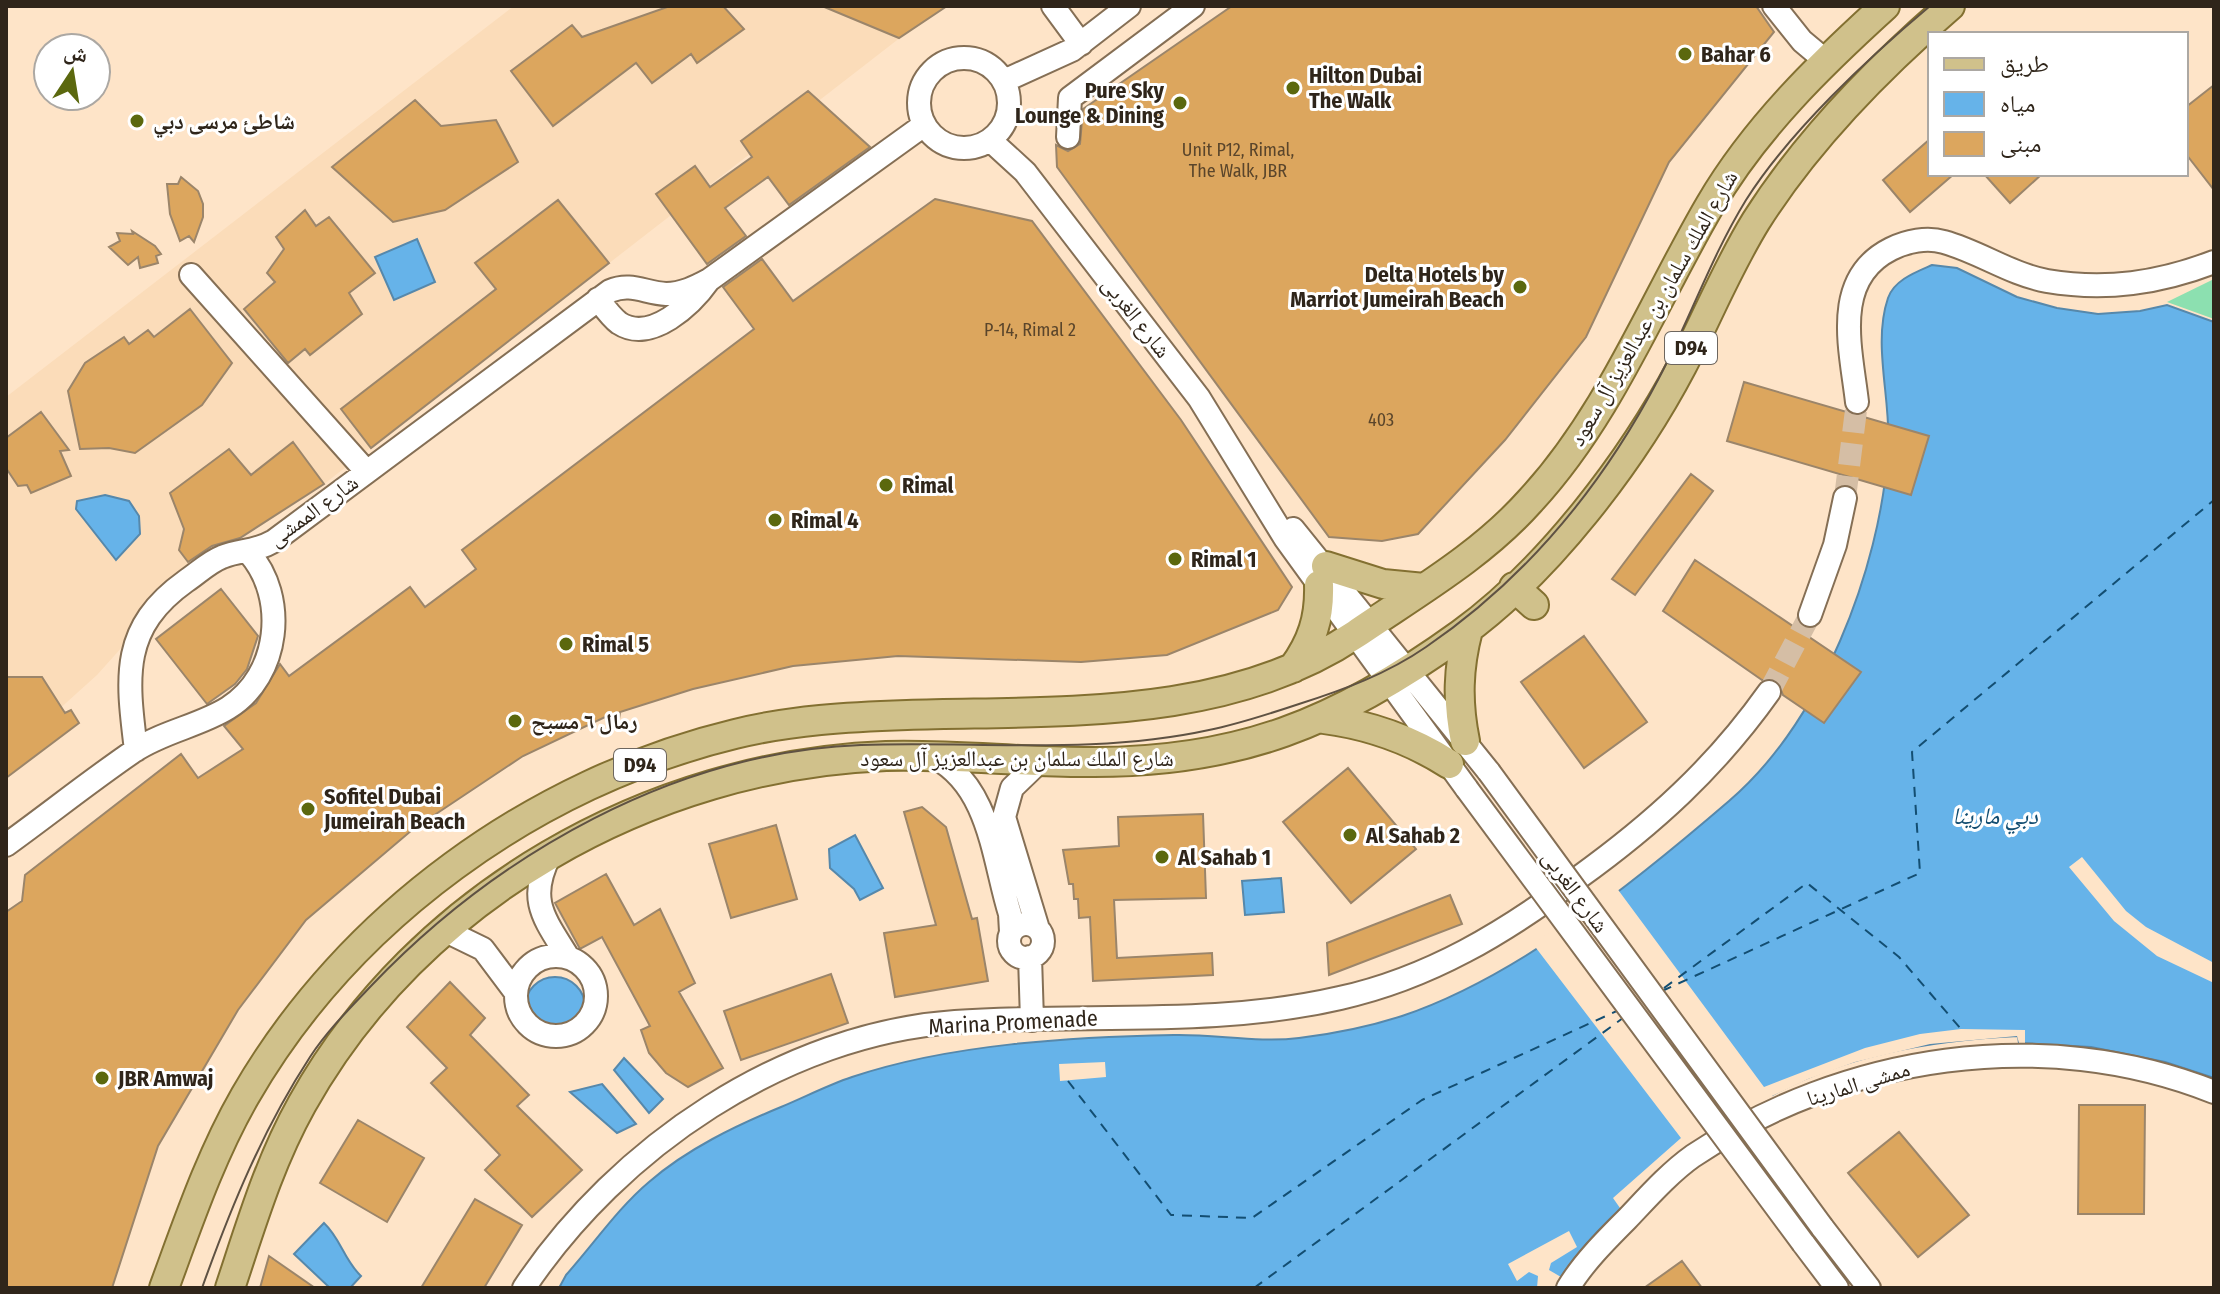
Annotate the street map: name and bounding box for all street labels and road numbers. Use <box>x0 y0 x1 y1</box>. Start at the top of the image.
street label: شارع الملك سلمان بن عبدالعزيز آل سعود <box>1563 166 1743 451</box>
street label: شارع الغربى <box>1096 271 1177 363</box>
road number: D94 <box>1665 332 1717 364</box>
street label: شارع الممشى <box>263 469 364 552</box>
street label: شارع الملك سلمان بن عبدالعزيز آل سعود <box>860 745 1174 772</box>
road number: D94 <box>614 749 666 781</box>
street label: شارع الغربى <box>1536 845 1615 938</box>
street label: Marina Promenade <box>928 1005 1098 1040</box>
street label: ممشى المارينا <box>1803 1055 1913 1112</box>

